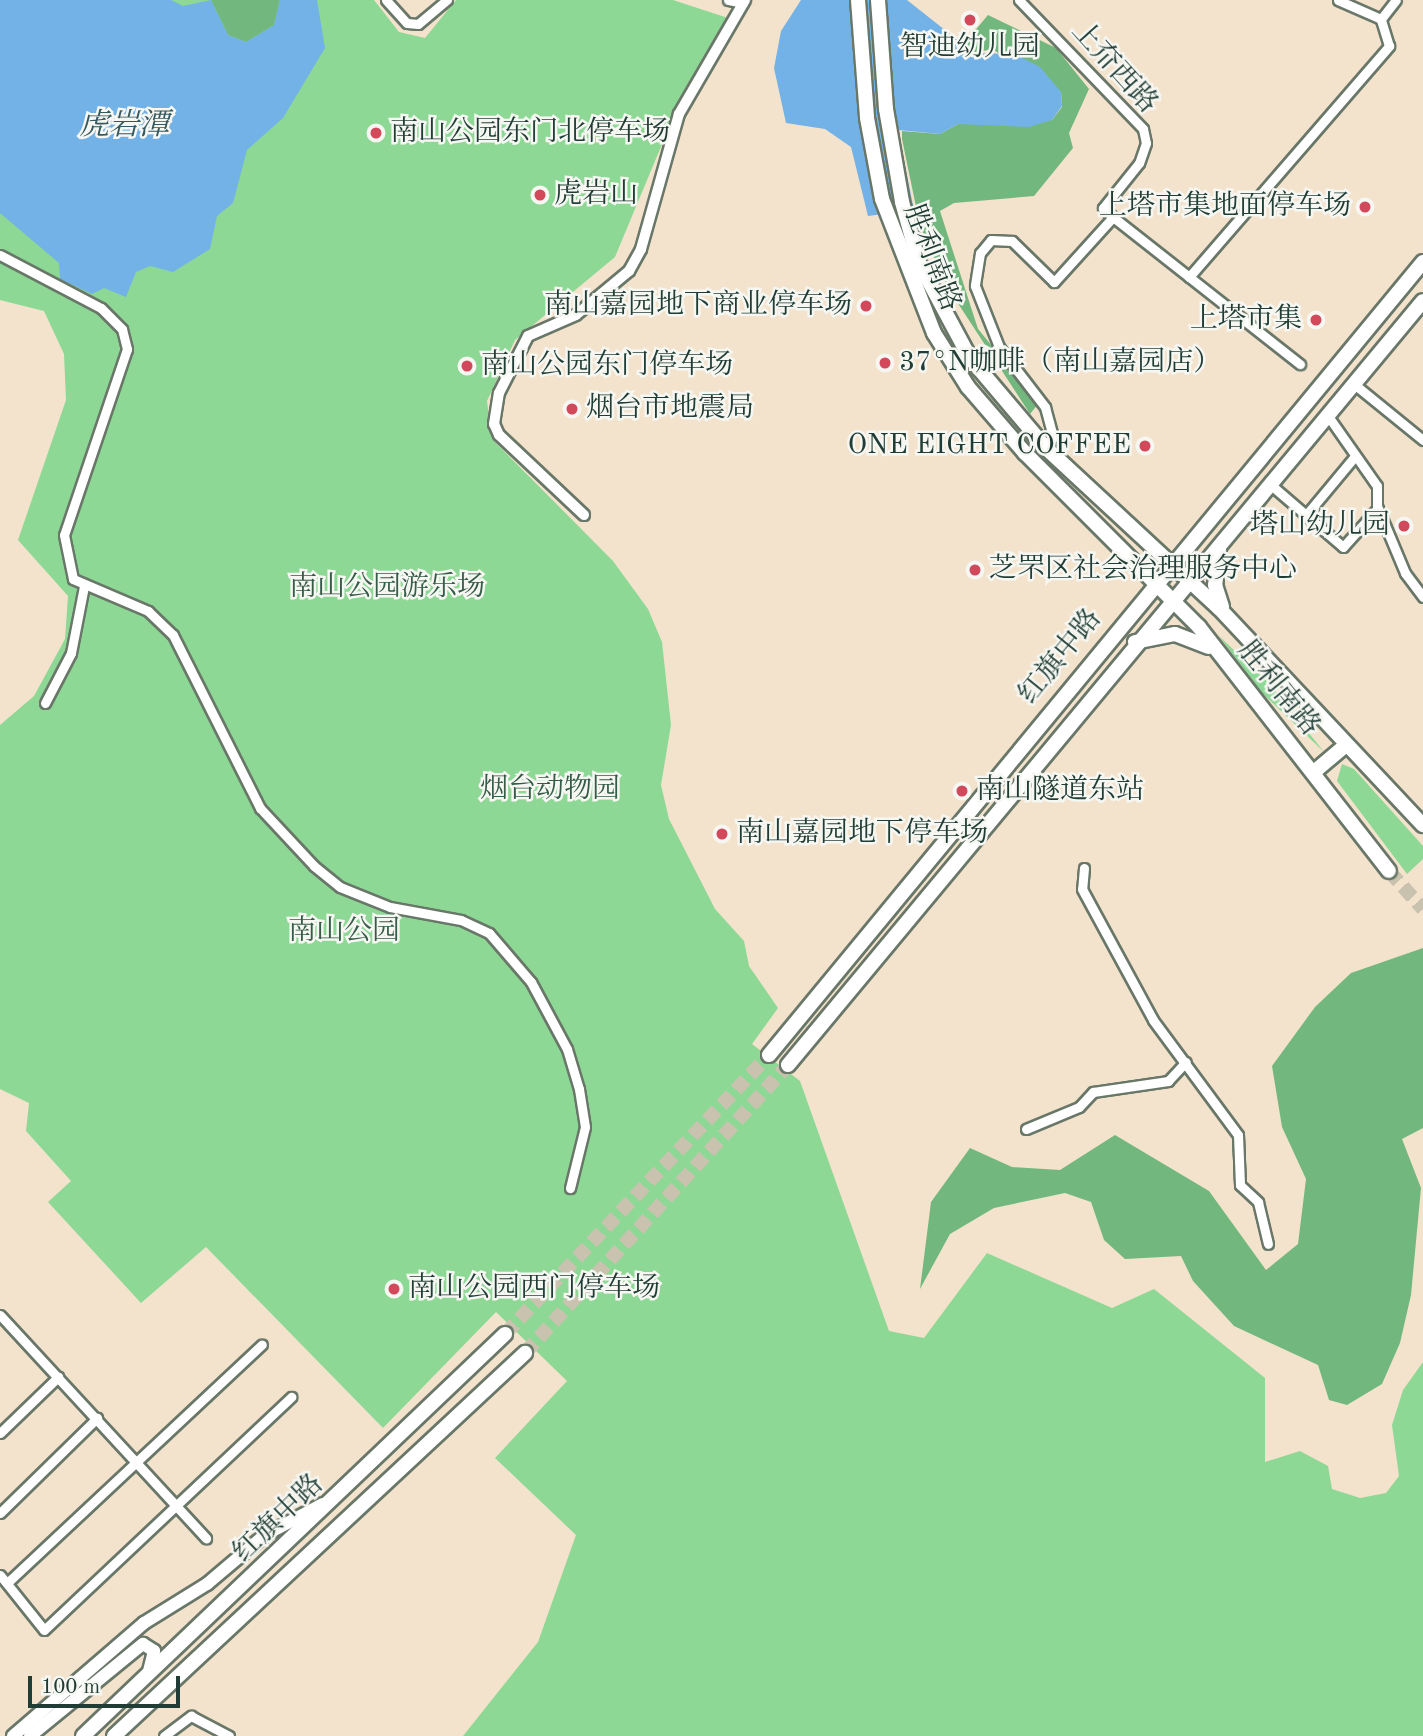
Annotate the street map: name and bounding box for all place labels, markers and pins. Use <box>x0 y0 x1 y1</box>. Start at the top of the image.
marker: 智迪幼儿园 <box>962 12 978 28</box>
place label: 智迪幼儿园 <box>900 31 1040 65</box>
place label: 南山公园东门北停车场 <box>390 116 670 150</box>
marker: 南山公园东门北停车场 <box>368 125 384 141</box>
place label: 虎岩山 <box>554 178 638 212</box>
marker: 虎岩山 <box>532 187 548 203</box>
place label: 上塔市集地面停车场 <box>1099 190 1351 224</box>
marker: 上塔市集地面停车场 <box>1357 199 1373 215</box>
place label: 南山嘉园地下商业停车场 <box>544 289 852 323</box>
marker: 南山嘉园地下商业停车场 <box>858 298 874 314</box>
place label: 上塔市集 <box>1190 303 1302 337</box>
marker: 上塔市集 <box>1308 312 1324 328</box>
place label: 37°N咖啡（南山嘉园店） <box>899 346 1221 380</box>
place label: 南山公园东门停车场 <box>481 349 733 383</box>
marker: 37°N咖啡（南山嘉园店） <box>877 355 893 371</box>
marker: 南山公园东门停车场 <box>459 358 475 374</box>
place label: 烟台市地震局 <box>586 392 754 426</box>
marker: 烟台市地震局 <box>564 401 580 417</box>
place label: ONE EIGHT COFFEE <box>847 429 1131 463</box>
marker: ONE EIGHT COFFEE <box>1137 438 1153 454</box>
place label: 塔山幼儿园 <box>1250 509 1390 543</box>
marker: 塔山幼儿园 <box>1396 518 1412 534</box>
place label: 芝罘区社会治理服务中心 <box>989 553 1297 587</box>
marker: 芝罘区社会治理服务中心 <box>967 562 983 578</box>
place label: 南山隧道东站 <box>976 774 1144 808</box>
marker: 南山隧道东站 <box>954 783 970 799</box>
place label: 南山嘉园地下停车场 <box>736 817 988 851</box>
marker: 南山嘉园地下停车场 <box>714 826 730 842</box>
place label: 南山公园西门停车场 <box>408 1272 660 1306</box>
marker: 南山公园西门停车场 <box>386 1281 402 1297</box>

